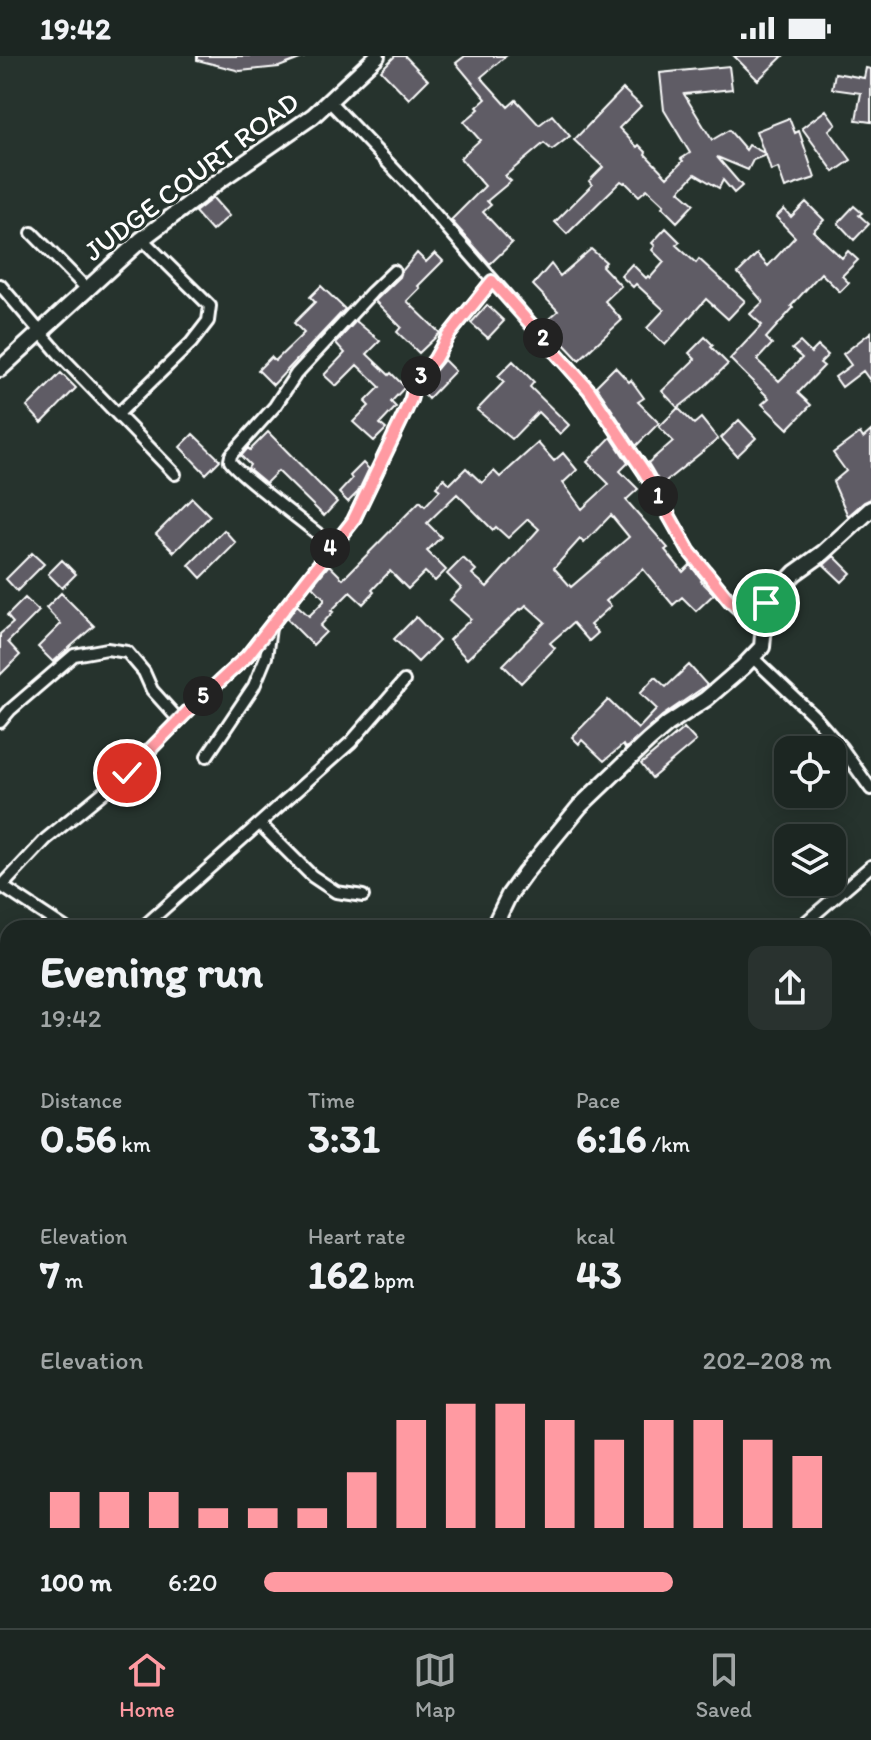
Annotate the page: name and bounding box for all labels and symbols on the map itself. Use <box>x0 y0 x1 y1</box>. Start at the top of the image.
street label: JUDGE COURT ROAD <box>77 84 305 268</box>
pin: 2 <box>523 318 563 358</box>
pin: 3 <box>401 356 441 396</box>
pin: 1 <box>638 476 678 516</box>
pin: 4 <box>310 528 350 568</box>
pin <box>732 569 800 637</box>
pin: 5 <box>183 676 223 716</box>
pin <box>93 739 161 807</box>

